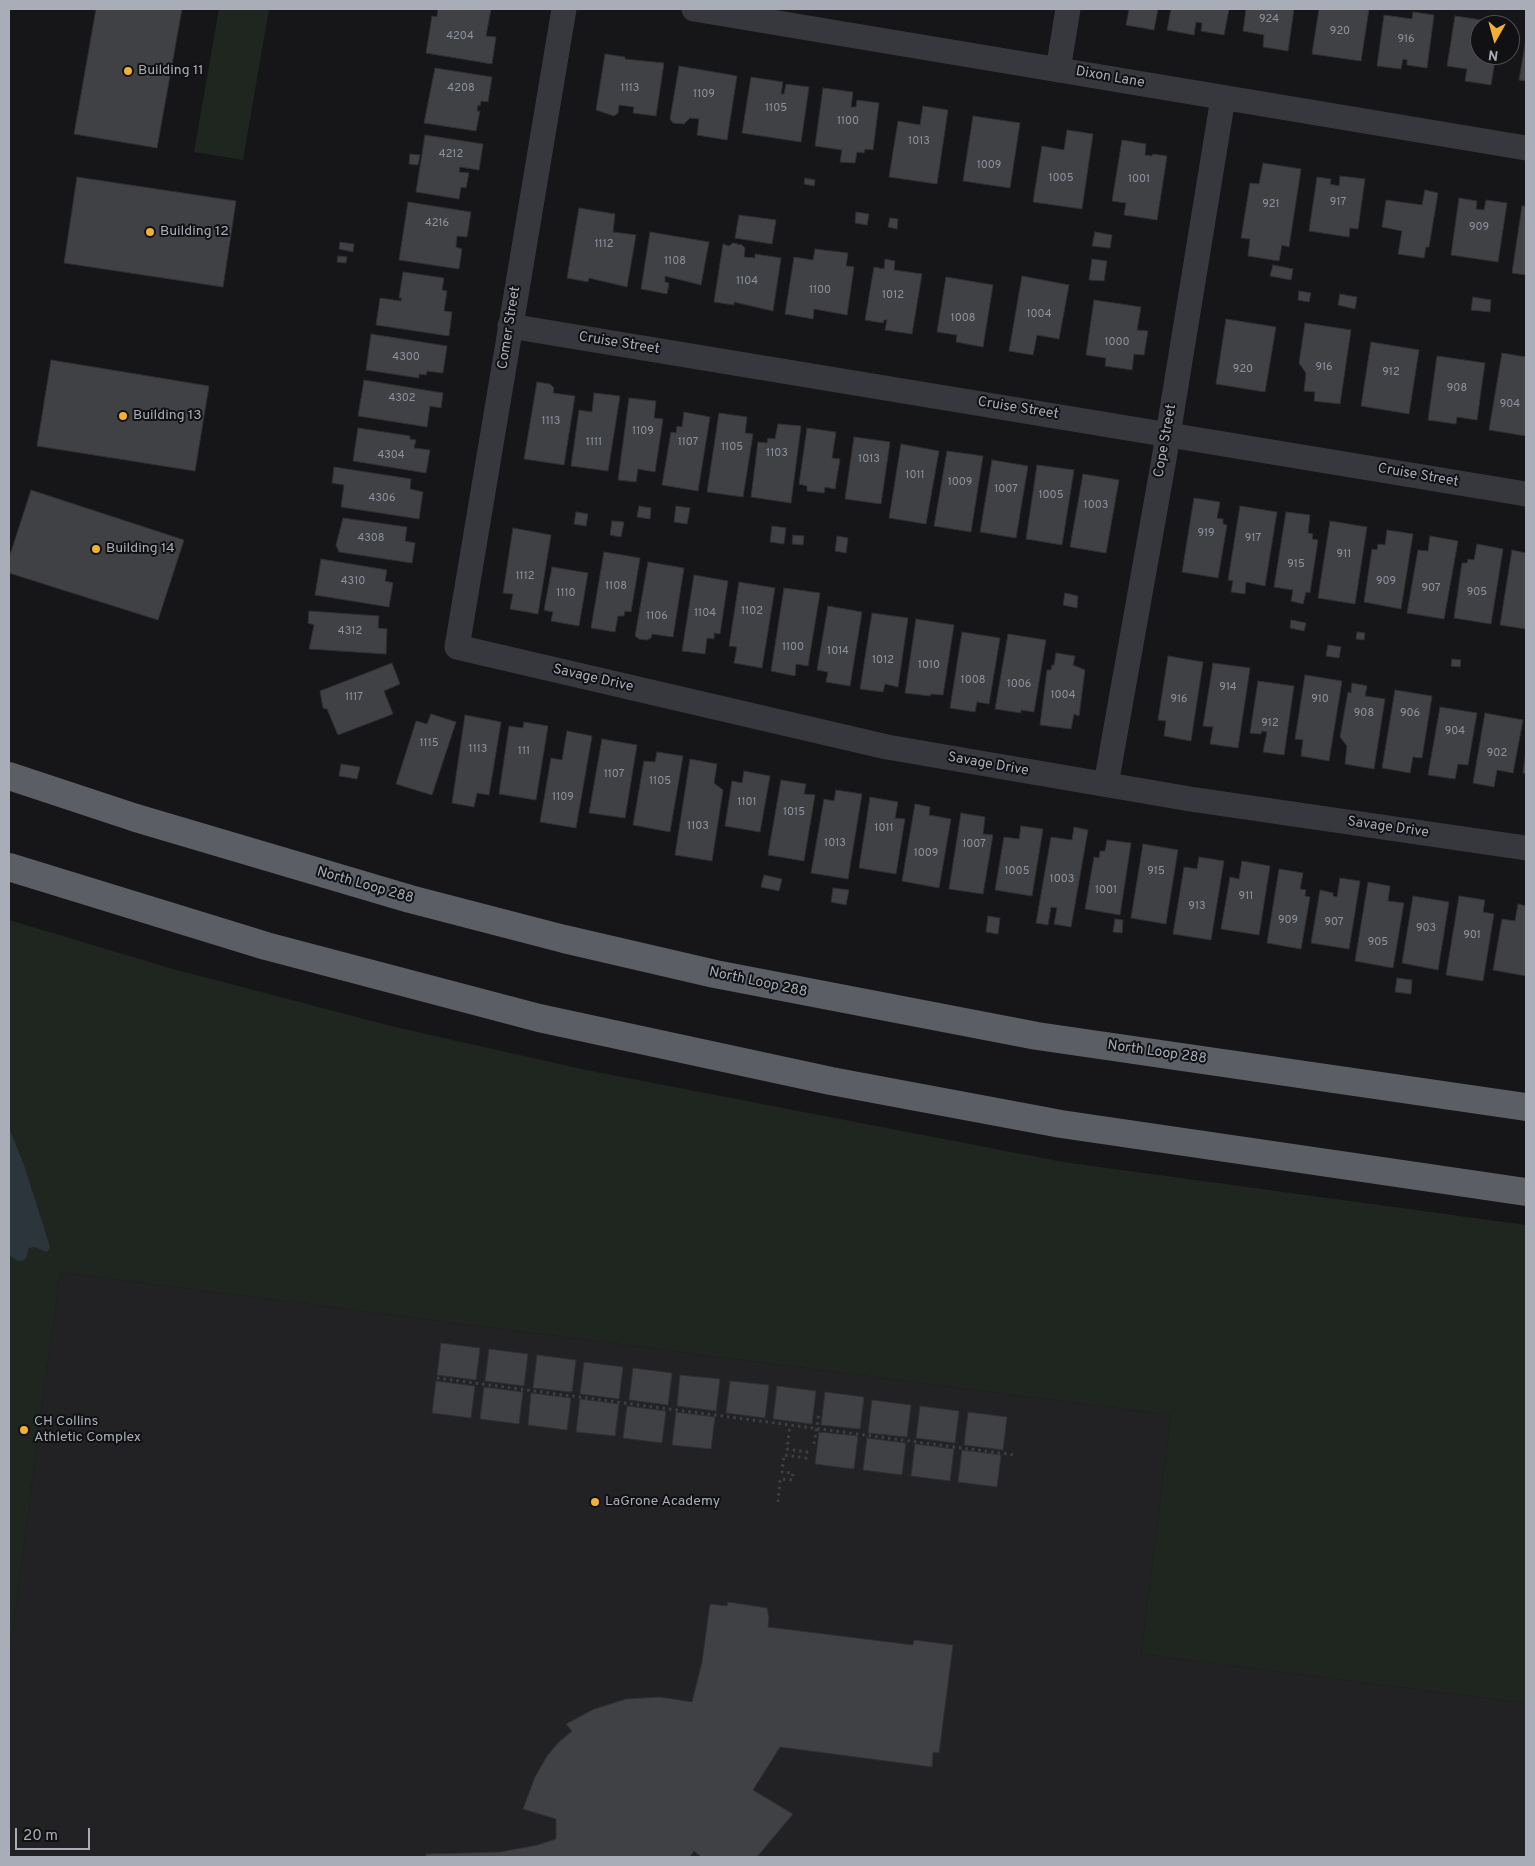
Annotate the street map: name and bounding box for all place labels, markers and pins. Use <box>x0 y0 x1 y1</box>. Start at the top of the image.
place label: Building 11 <box>138 63 203 79</box>
marker: Building 11 <box>122 65 134 77</box>
place label: Building 12 <box>160 224 229 240</box>
marker: Building 12 <box>144 226 156 238</box>
place label: Building 13 <box>133 408 202 424</box>
marker: Building 13 <box>117 410 129 422</box>
place label: Building 14 <box>106 541 175 557</box>
marker: Building 14 <box>90 543 102 555</box>
place label: CH Collins Athletic Complex <box>34 1414 141 1446</box>
marker: CH Collins Athletic Complex <box>18 1424 30 1436</box>
place label: LaGrone Academy <box>605 1494 720 1510</box>
marker: LaGrone Academy <box>589 1496 601 1508</box>

